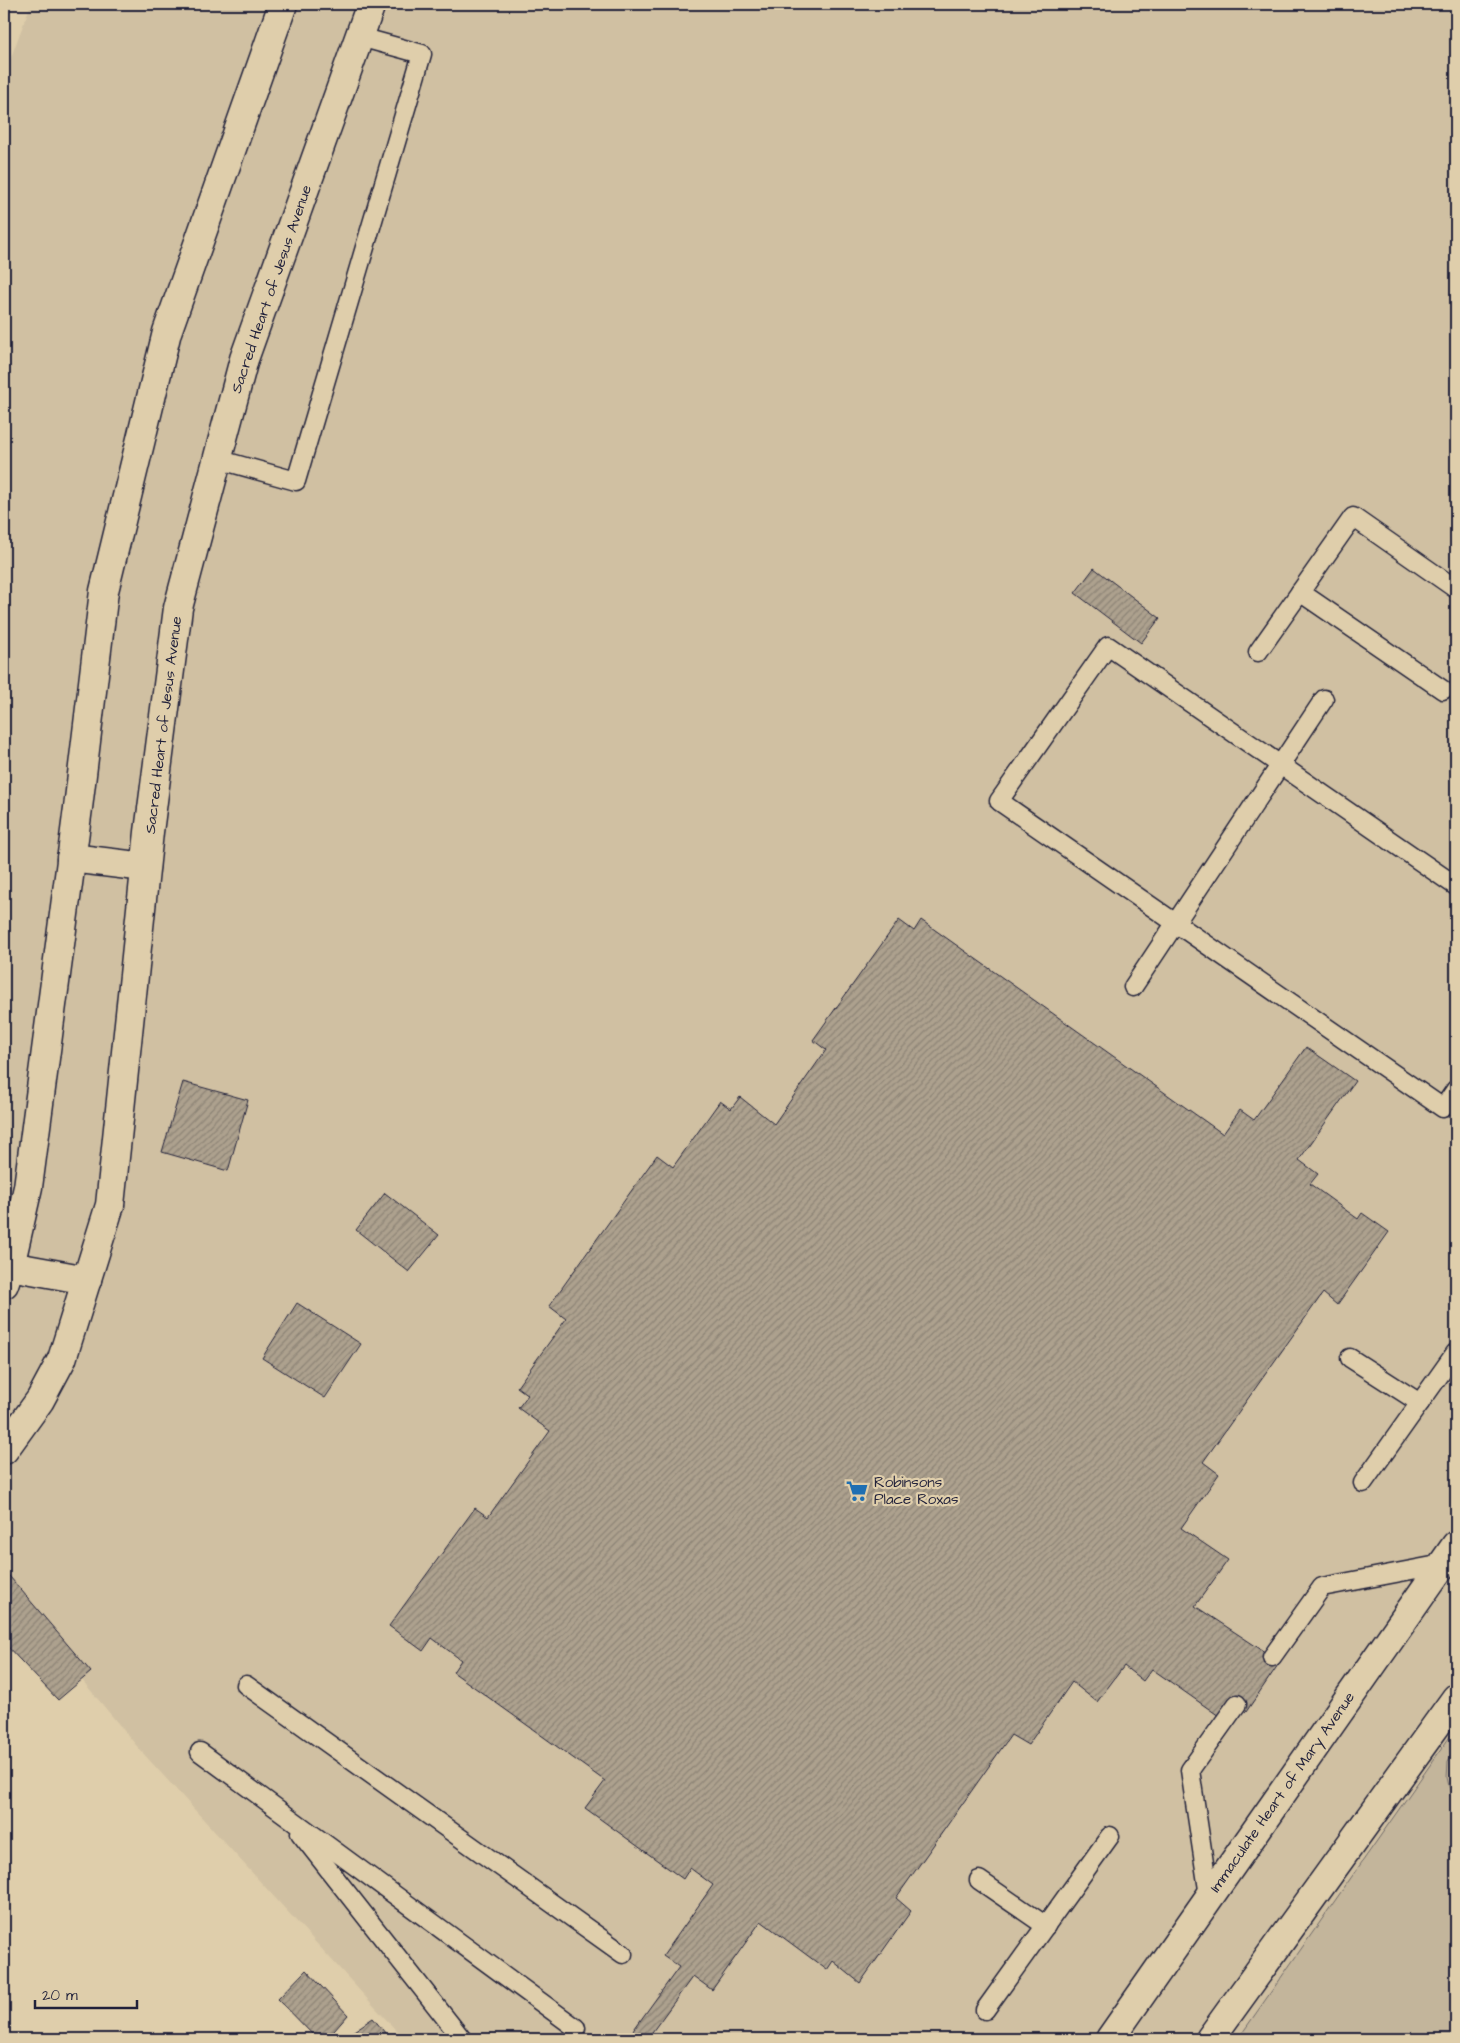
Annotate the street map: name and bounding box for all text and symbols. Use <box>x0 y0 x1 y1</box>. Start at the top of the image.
street label: Sacred Heart of Jesus Avenue <box>226 182 317 396</box>
street label: Sacred Heart of Jesus Avenue <box>140 615 187 835</box>
place label: Robinsons Place Roxas <box>874 1472 959 1510</box>
supermarket icon: Robinsons Place Roxas <box>844 1478 870 1504</box>
street label: Immaculate Heart of Mary Avenue <box>1205 1688 1361 1897</box>
scale bar <box>35 1978 138 2010</box>
text: 20 m <box>42 1985 78 2006</box>

